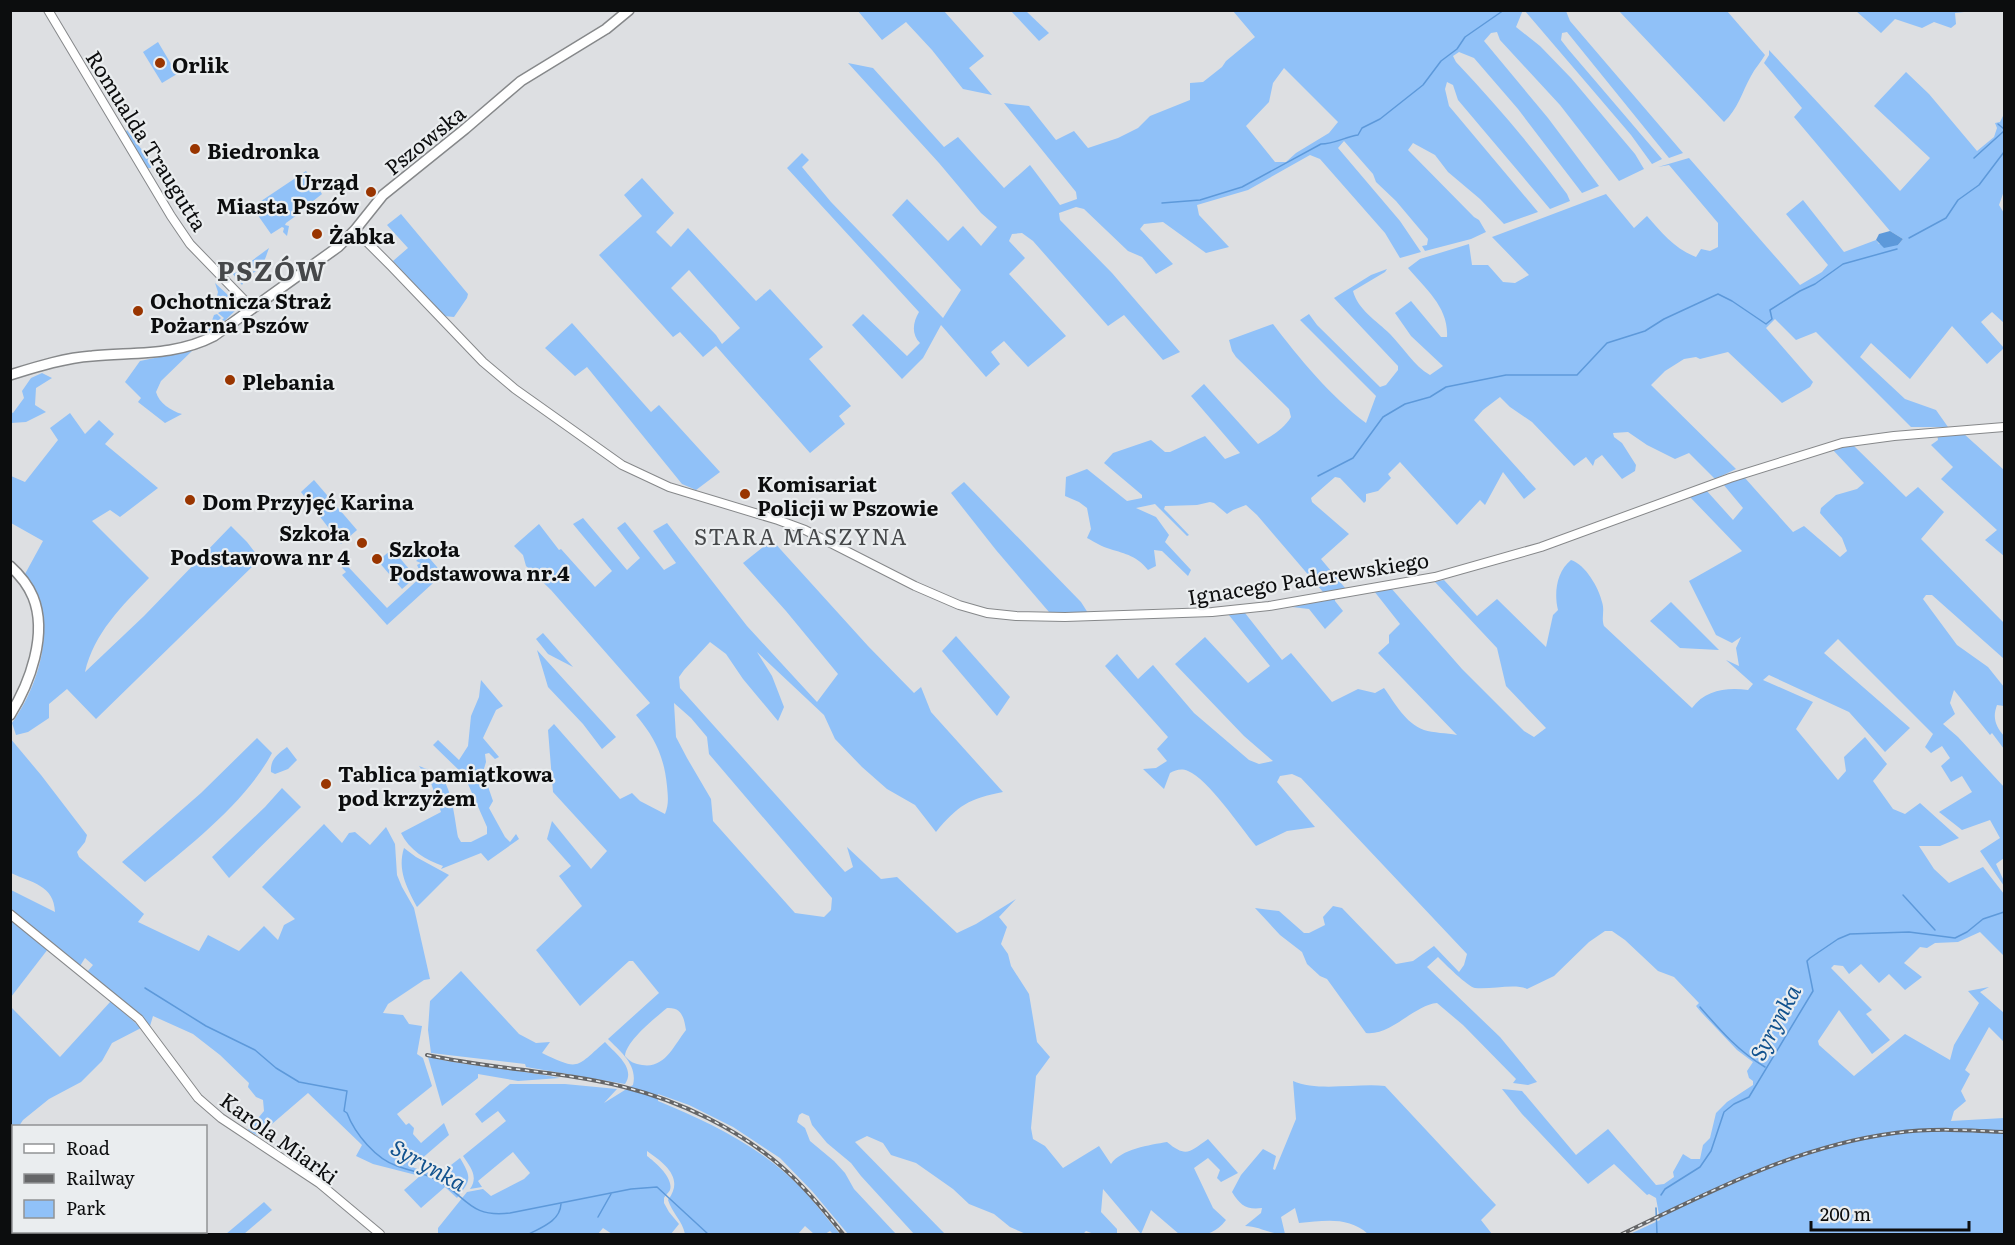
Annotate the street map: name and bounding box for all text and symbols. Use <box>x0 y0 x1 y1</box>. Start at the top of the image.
street label: Romualda Traugutta <box>80 44 217 237</box>
place label: Orlik <box>172 48 230 79</box>
marker: Orlik <box>153 56 167 70</box>
street label: Pszowska <box>377 96 472 181</box>
place label: Biedronka <box>207 134 320 165</box>
marker: Biedronka <box>188 142 202 156</box>
place label: Urząd Miasta Pszów <box>216 165 359 220</box>
marker: Urząd Miasta Pszów <box>364 185 378 199</box>
place label: Żabka <box>329 219 396 250</box>
marker: Żabka <box>310 227 324 241</box>
district label: PSZÓW <box>217 249 327 289</box>
place label: Ochotnicza Straż Pożarna Pszów <box>150 284 331 339</box>
marker: Ochotnicza Straż Pożarna Pszów <box>131 304 145 318</box>
place label: Plebania <box>242 365 335 396</box>
marker: Plebania <box>223 373 237 387</box>
place label: Komisariat Policji w Pszowie <box>757 467 939 522</box>
place label: Dom Przyjęć Karina <box>202 485 415 516</box>
marker: Komisariat Policji w Pszowie <box>738 487 752 501</box>
marker: Dom Przyjęć Karina <box>183 493 197 507</box>
place label: Szkoła Podstawowa nr 4 <box>170 516 351 571</box>
district label: STARA MASZYNA <box>694 519 908 552</box>
place label: Szkoła Podstawowa nr.4 <box>389 532 570 587</box>
marker: Szkoła Podstawowa nr 4 <box>355 536 369 550</box>
street label: Ignacego Paderewskiego <box>1185 543 1431 611</box>
marker: Szkoła Podstawowa nr.4 <box>370 552 384 566</box>
place label: Tablica pamiątkowa pod krzyżem <box>338 757 554 812</box>
marker: Tablica pamiątkowa pod krzyżem <box>319 777 333 791</box>
water label: Syrynka <box>1740 978 1808 1066</box>
street label: Karola Miarki <box>215 1084 345 1190</box>
legend <box>12 1125 207 1233</box>
water label: Syrynka <box>385 1130 473 1198</box>
text: Road <box>66 1134 110 1161</box>
text: Railway <box>66 1164 135 1191</box>
text: Park <box>66 1194 107 1221</box>
scale bar <box>1811 1194 1968 1232</box>
text: 200 m <box>1820 1200 1871 1227</box>

